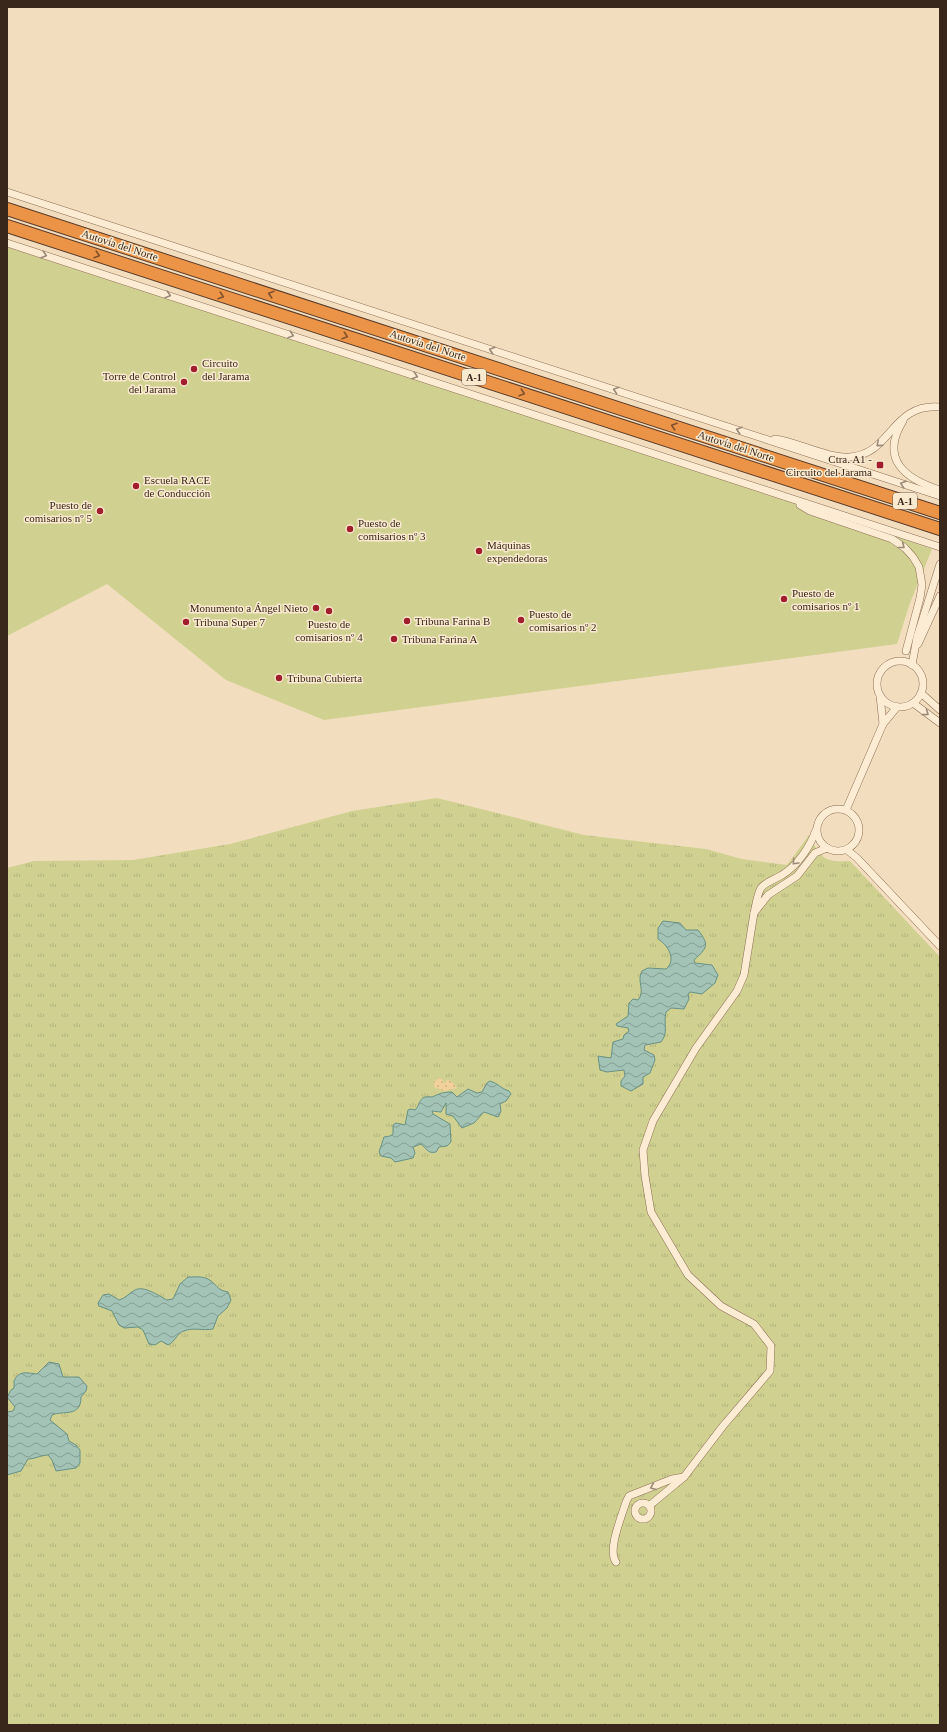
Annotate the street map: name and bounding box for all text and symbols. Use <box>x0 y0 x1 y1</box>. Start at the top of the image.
street label: Autovía del Norte <box>80 227 160 263</box>
one-way arrow <box>40 250 47 259</box>
one-way arrow <box>94 250 101 259</box>
one-way arrow <box>268 290 275 299</box>
one-way arrow <box>164 291 171 299</box>
one-way arrow <box>217 291 224 299</box>
street label: Autovía del Norte <box>388 327 468 363</box>
one-way arrow <box>288 331 295 339</box>
one-way arrow <box>341 331 348 340</box>
one-way arrow <box>489 346 496 354</box>
place label: Circuito del Jarama <box>202 357 249 382</box>
marker: Circuito del Jarama <box>189 364 199 374</box>
road number: A-1 <box>462 369 486 385</box>
place label: Torre de Control del Jarama <box>103 370 176 395</box>
one-way arrow <box>411 371 418 380</box>
marker: Torre de Control del Jarama <box>179 377 189 387</box>
one-way arrow <box>613 386 620 395</box>
one-way arrow <box>518 388 525 397</box>
one-way arrow <box>671 422 678 431</box>
one-way arrow <box>736 427 743 435</box>
street label: Autovía del Norte <box>696 428 776 464</box>
one-way arrow <box>877 439 884 446</box>
place label: Ctra. A1 - Circuito del Jarama <box>786 453 872 478</box>
marker: Ctra. A1 - Circuito del Jarama <box>875 460 885 470</box>
place label: Escuela RACE de Conducción <box>144 474 211 499</box>
one-way arrow <box>900 480 907 488</box>
marker: Escuela RACE de Conducción <box>131 481 141 491</box>
road number: A-1 <box>893 493 917 509</box>
place label: Puesto de comisarios nº 5 <box>24 499 92 524</box>
marker: Puesto de comisarios nº 5 <box>95 506 105 516</box>
place label: Puesto de comisarios nº 3 <box>358 517 426 542</box>
marker: Puesto de comisarios nº 3 <box>345 524 355 534</box>
place label: Máquinas expendedoras <box>487 539 547 564</box>
one-way arrow <box>897 541 904 548</box>
marker: Máquinas expendedoras <box>474 546 484 556</box>
place label: Puesto de comisarios nº 1 <box>792 587 860 612</box>
marker: Puesto de comisarios nº 1 <box>779 594 789 604</box>
place label: Monumento a Ángel Nieto <box>190 602 308 614</box>
marker: Monumento a Ángel Nieto <box>311 603 321 613</box>
marker: Puesto de comisarios nº 4 <box>324 606 334 616</box>
place label: Puesto de comisarios nº 2 <box>529 608 597 633</box>
place label: Tribuna Farina B <box>415 615 490 627</box>
marker: Puesto de comisarios nº 2 <box>516 615 526 625</box>
place label: Tribuna Super 7 <box>194 616 266 628</box>
marker: Tribuna Farina B <box>402 616 412 626</box>
marker: Tribuna Super 7 <box>181 617 191 627</box>
place label: Puesto de comisarios nº 4 <box>295 618 363 643</box>
place label: Tribuna Farina A <box>402 633 477 645</box>
marker: Tribuna Farina A <box>389 634 399 644</box>
place label: Tribuna Cubierta <box>287 672 362 684</box>
marker: Tribuna Cubierta <box>274 673 284 683</box>
one-way arrow <box>922 708 929 715</box>
one-way arrow <box>793 858 800 865</box>
one-way arrow <box>650 1482 658 1490</box>

